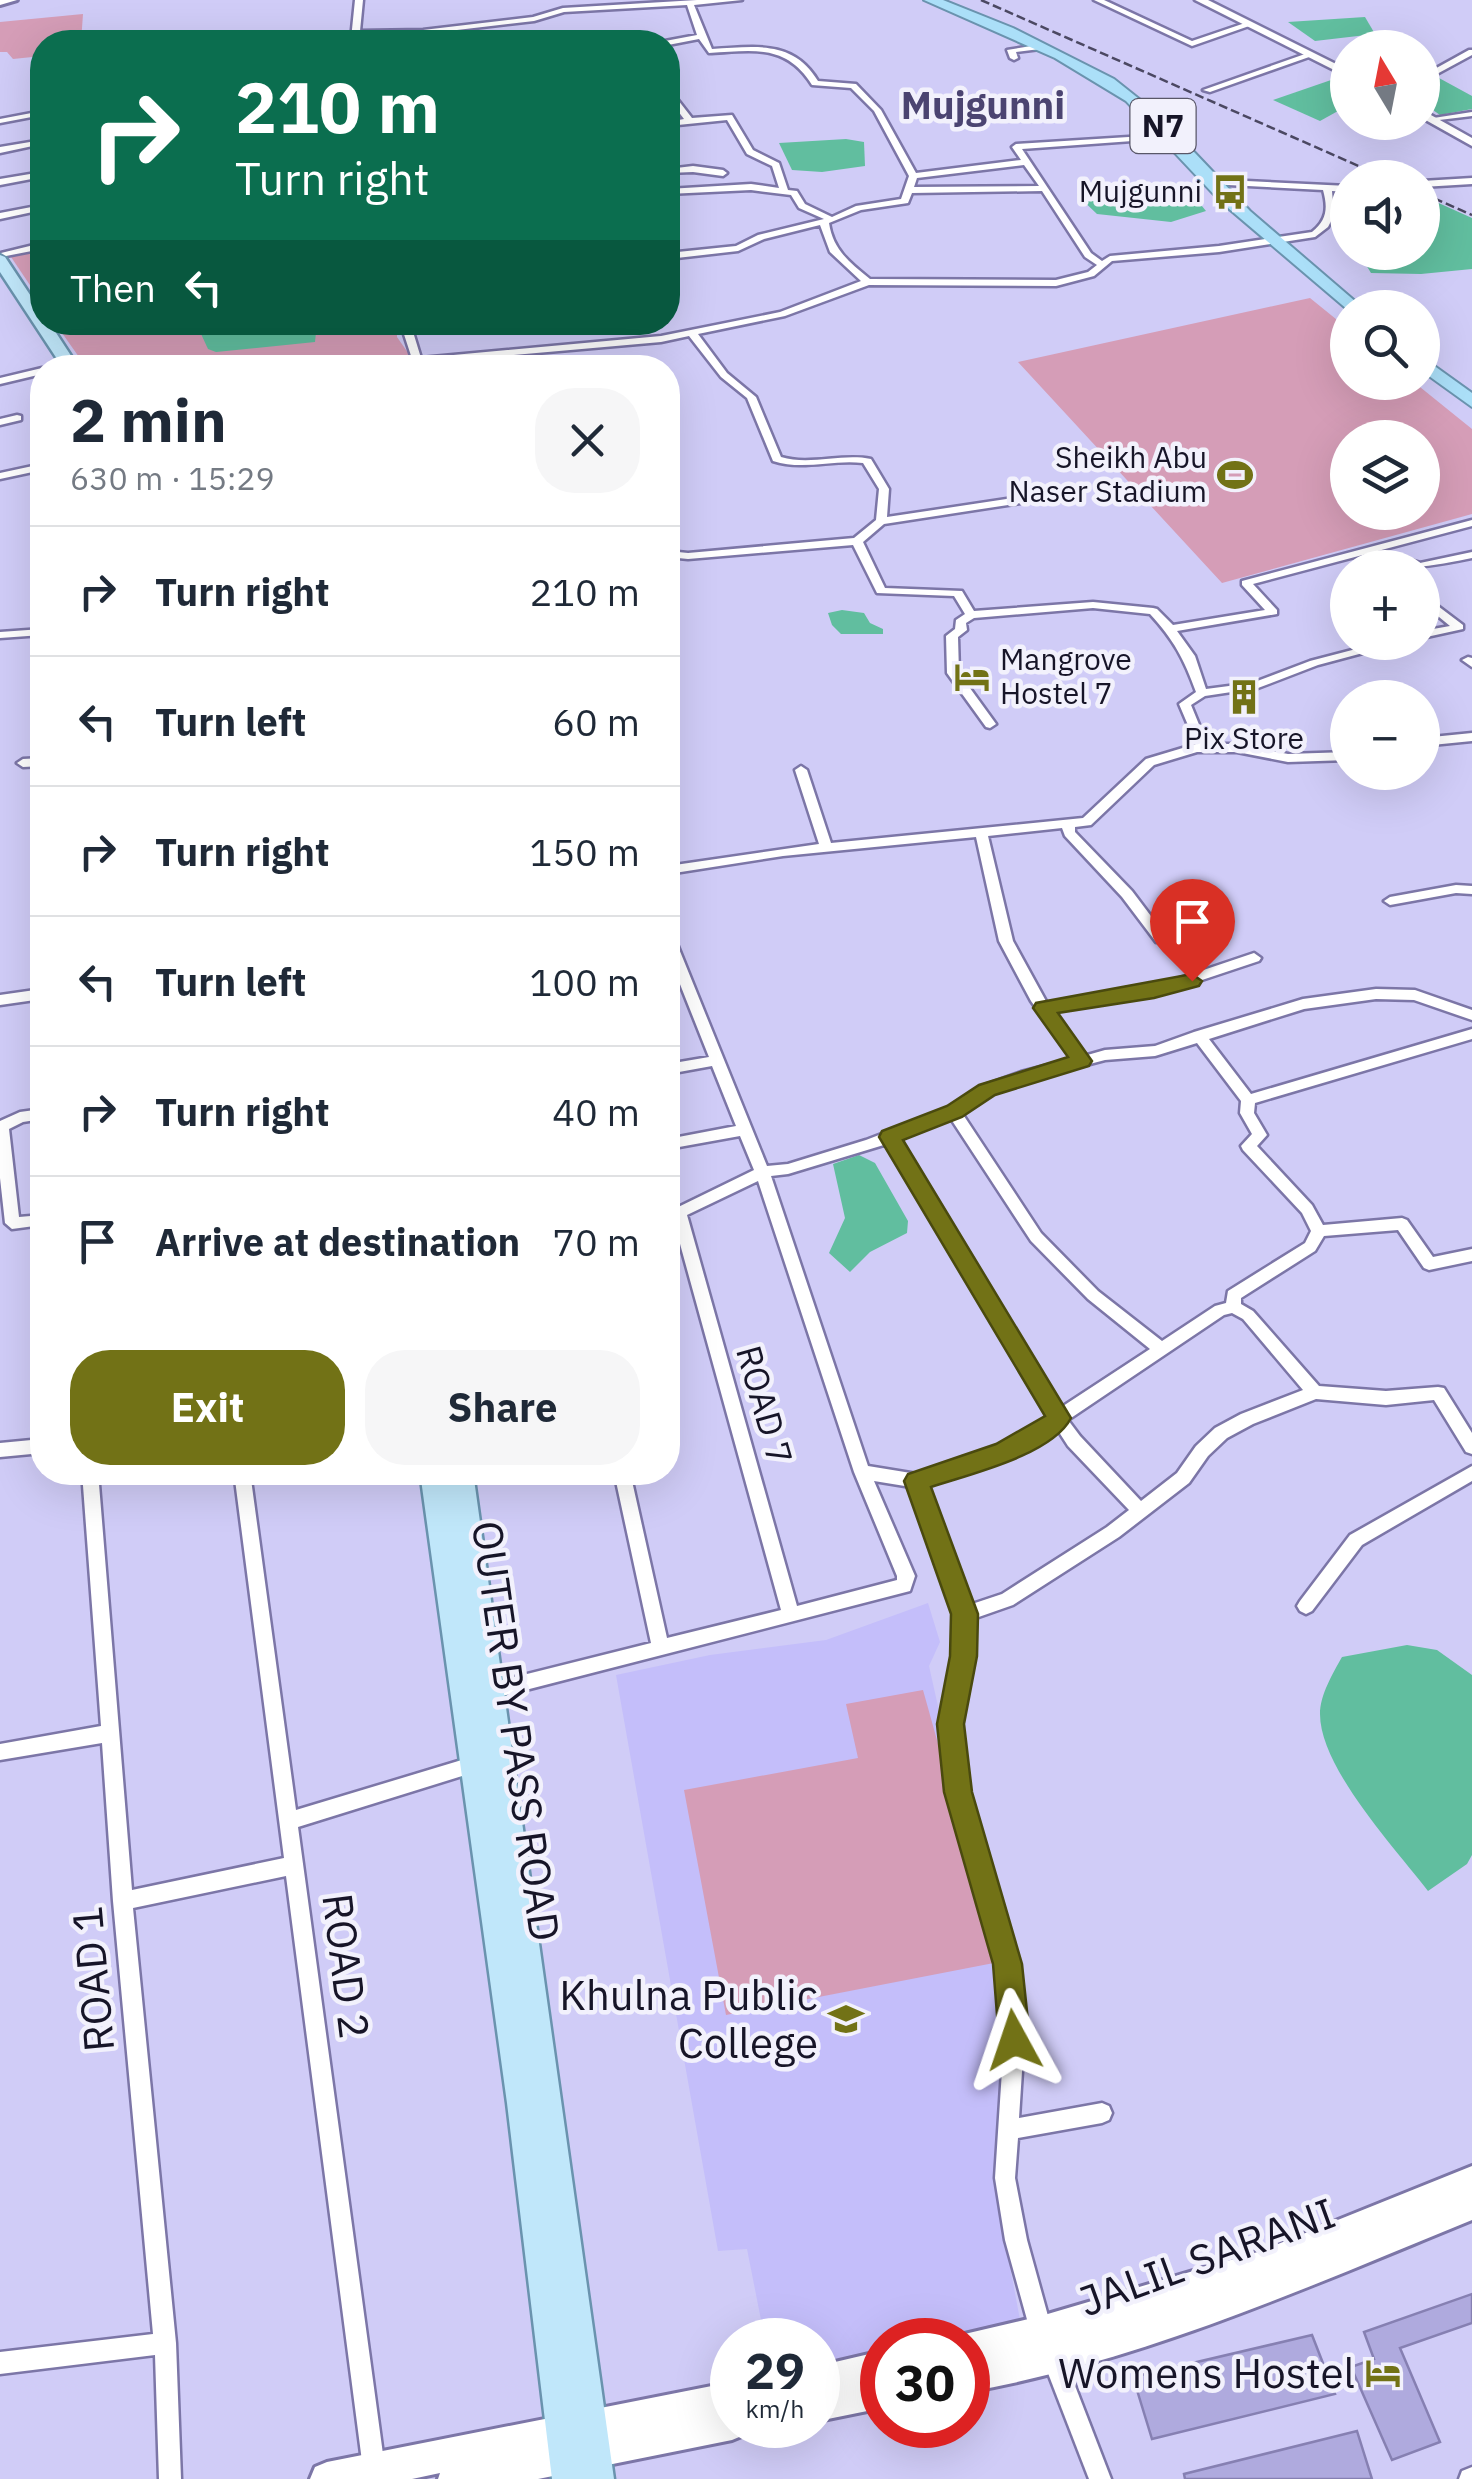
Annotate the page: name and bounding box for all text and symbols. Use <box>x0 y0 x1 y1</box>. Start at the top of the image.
north arrow <box>1330 30 1440 140</box>
map controls <box>1330 30 1440 790</box>
text: 210 m <box>235 61 440 152</box>
icon: right <box>70 70 200 200</box>
district label: Mujgunni <box>901 80 1065 129</box>
road number: N7 <box>1130 99 1196 153</box>
text: Turn right <box>235 149 430 207</box>
button: sound <box>1330 160 1440 270</box>
place label: Mujgunni <box>1079 171 1202 210</box>
bus stop icon: Mujgunni <box>1211 173 1249 211</box>
icon: left <box>176 260 231 315</box>
text: Then <box>70 263 156 312</box>
button: search <box>1330 290 1440 400</box>
text: 2 min <box>70 380 227 459</box>
button: close <box>535 388 640 493</box>
button: layers <box>1330 420 1440 530</box>
place label: Sheikh Abu Naser Stadium <box>1008 437 1207 510</box>
sports icon: Sheikh Abu Naser Stadium <box>1216 456 1254 494</box>
text: 630 m · 15:29 <box>70 457 275 499</box>
button: + <box>1330 550 1440 660</box>
icon: right <box>70 564 125 619</box>
text: Turn right <box>155 567 330 616</box>
text: 210 m <box>529 567 640 616</box>
place label: Mangrove Hostel 7 <box>1000 639 1132 712</box>
hotel icon: Mangrove Hostel 7 <box>953 658 991 696</box>
building icon: Pix Store <box>1225 678 1263 716</box>
button: − <box>1330 680 1440 790</box>
icon: left <box>70 694 125 749</box>
text: Turn left <box>155 697 306 746</box>
text: 60 m <box>552 697 640 746</box>
place label: Pix Store <box>1184 718 1304 757</box>
icon: right <box>70 824 125 879</box>
text: Turn right <box>155 827 330 876</box>
text: 150 m <box>529 827 640 876</box>
pin <box>1150 879 1235 982</box>
icon: arrive <box>1165 894 1220 949</box>
icon: left <box>70 954 125 1009</box>
text: Turn left <box>155 957 306 1006</box>
text: 100 m <box>529 957 640 1006</box>
icon: right <box>70 1084 125 1139</box>
text: Turn right <box>155 1087 330 1136</box>
text: 40 m <box>552 1087 640 1136</box>
icon: arrive <box>70 1214 125 1269</box>
text: Arrive at destination <box>155 1217 520 1266</box>
text: 70 m <box>552 1217 640 1266</box>
street label: ROAD 7 <box>726 1340 804 1469</box>
button: Exit <box>70 1350 345 1465</box>
button: Share <box>365 1350 640 1465</box>
street label: OUTER BY PASS ROAD <box>460 1517 573 1945</box>
street label: ROAD 2 <box>310 1890 383 2042</box>
street label: ROAD 1 <box>59 1904 126 2054</box>
place label: Khulna Public College <box>559 1967 818 2070</box>
position arrow <box>962 1988 1066 2092</box>
school or university icon: Khulna Public College <box>827 2000 865 2038</box>
street label: JALIL SARANI <box>1071 2185 1342 2328</box>
speed limit sign: 30 <box>860 2318 990 2448</box>
text: 29 <box>745 2338 805 2403</box>
place label: Womens Hostel <box>1058 2345 1355 2400</box>
hotel icon: Womens Hostel <box>1364 2354 1402 2392</box>
text: km/h <box>746 2392 804 2425</box>

